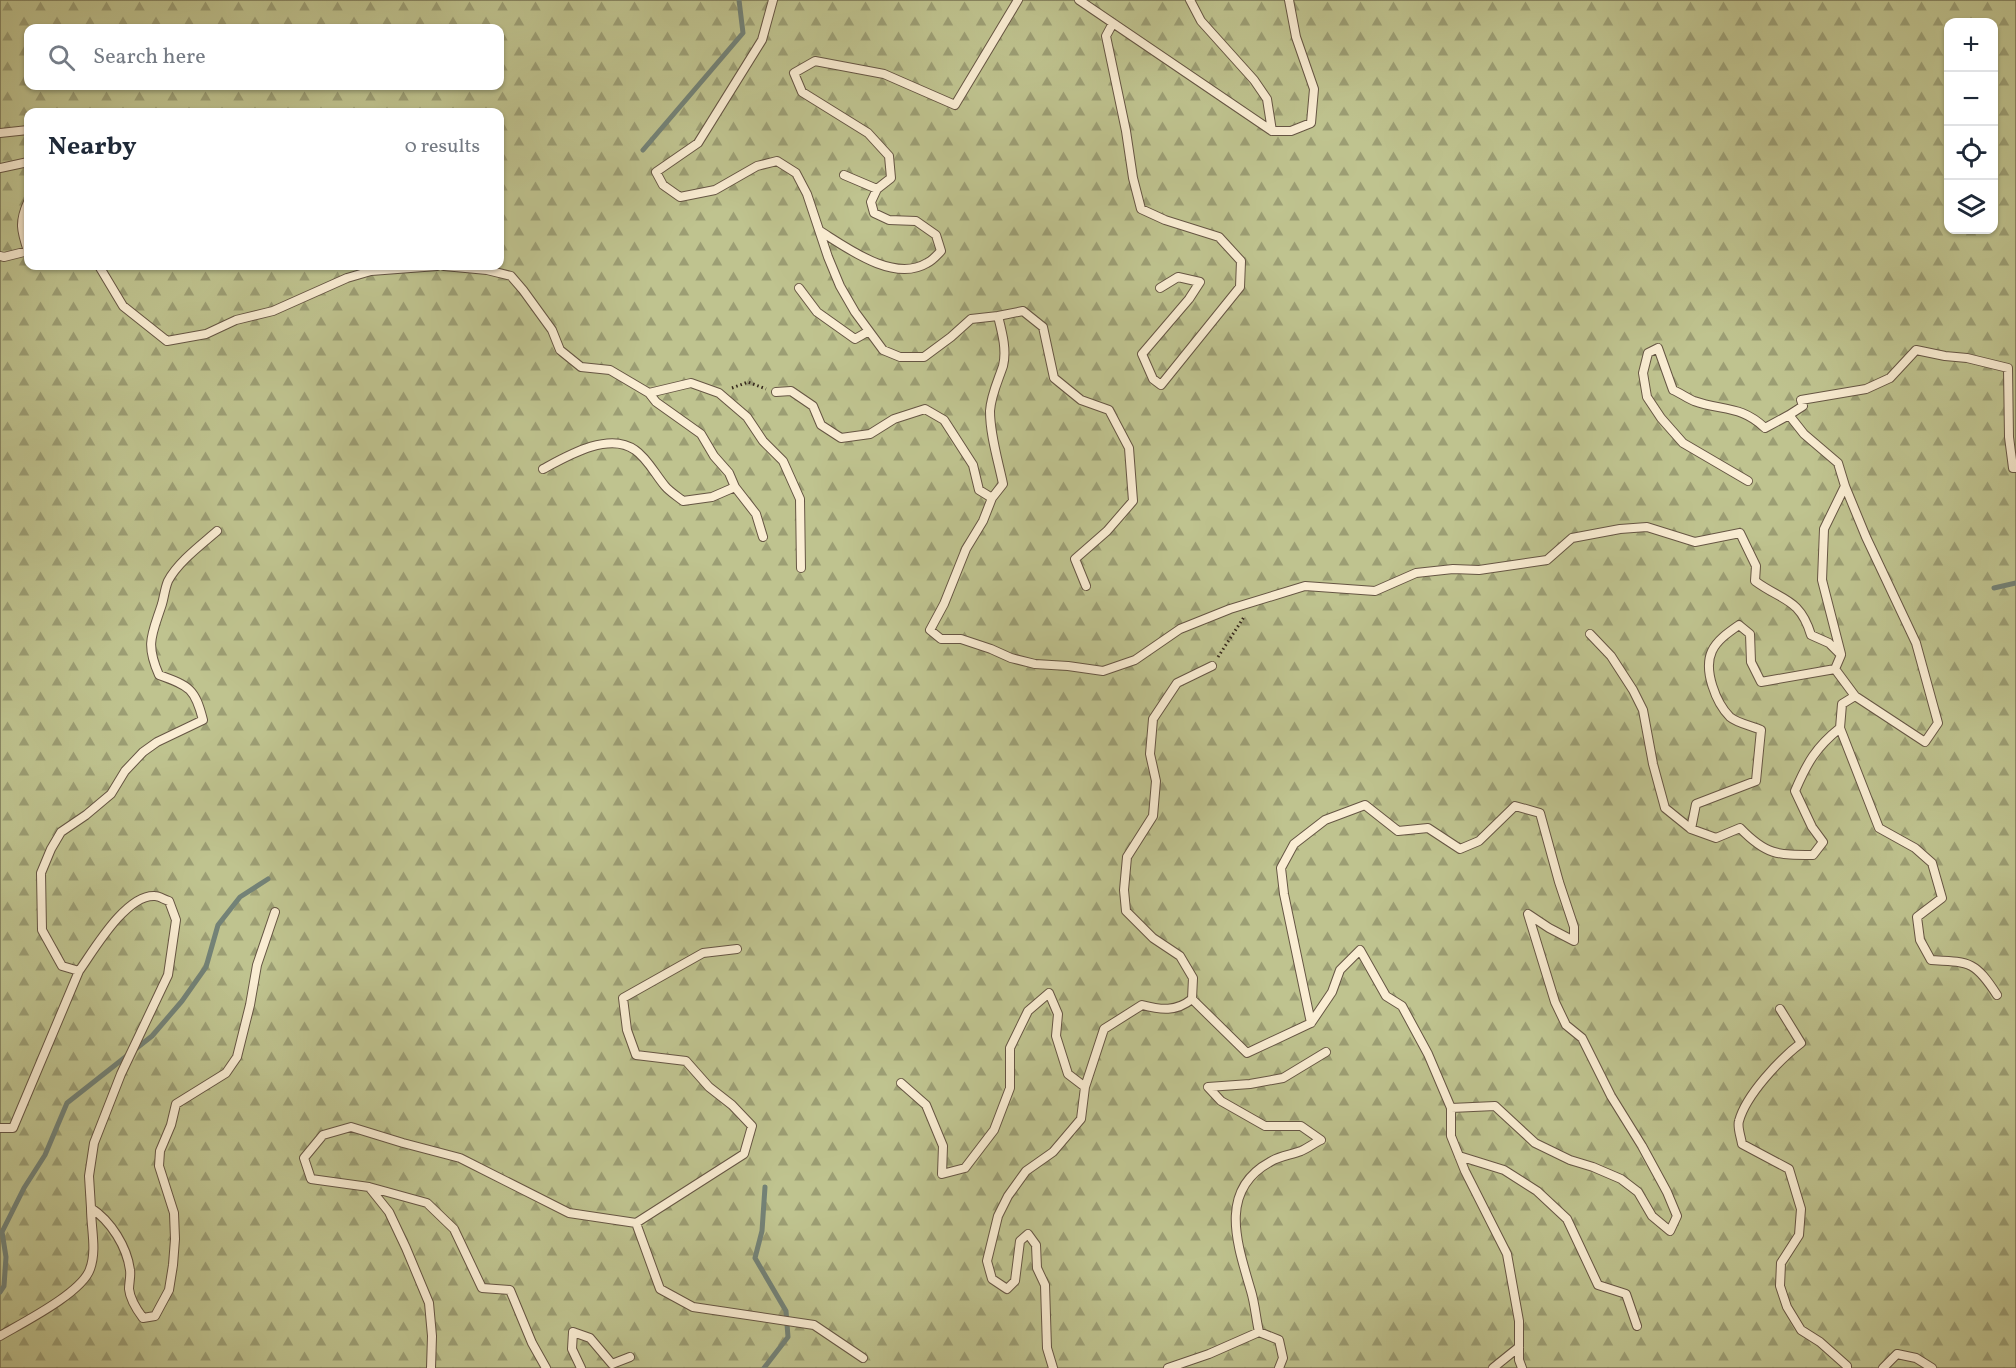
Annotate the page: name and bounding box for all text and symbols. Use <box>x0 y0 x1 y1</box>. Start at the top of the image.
map controls <box>1944 18 1998 234</box>
button: + <box>1944 18 1998 72</box>
search box <box>24 24 504 90</box>
icon: search <box>45 41 78 74</box>
text: Search here <box>93 42 206 73</box>
button: − <box>1944 72 1998 126</box>
button: locate <box>1944 126 1998 180</box>
text: Nearby <box>48 129 137 165</box>
text: 0 results <box>405 133 480 161</box>
button: layers <box>1944 180 1998 234</box>

